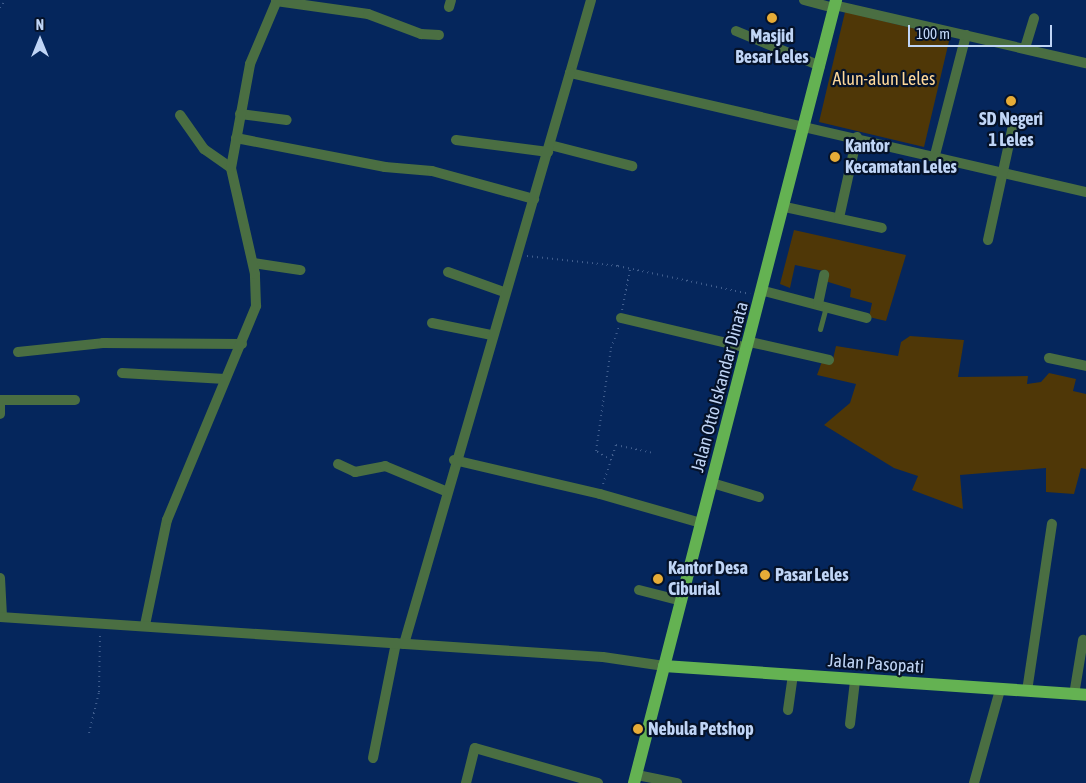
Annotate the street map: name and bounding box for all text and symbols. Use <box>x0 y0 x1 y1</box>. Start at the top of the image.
marker: Masjid Besar Leles <box>766 12 778 24</box>
north arrow <box>15 15 65 65</box>
scale bar <box>911 15 1055 47</box>
text: N <box>36 17 44 33</box>
text: 100 m <box>916 25 950 42</box>
place label: Masjid Besar Leles <box>735 26 809 68</box>
park label: Alun-alun Leles <box>833 68 935 90</box>
marker: SD Negeri 1 Leles <box>1005 95 1017 107</box>
place label: SD Negeri 1 Leles <box>979 109 1043 152</box>
place label: Kantor Kecamatan Leles <box>845 136 957 178</box>
marker: Kantor Kecamatan Leles <box>829 151 841 163</box>
street label: Jalan Otto Iskandar Dinata <box>687 299 753 475</box>
place label: Kantor Desa Ciburial <box>668 558 748 600</box>
place label: Pasar Leles <box>775 564 849 586</box>
marker: Pasar Leles <box>759 569 771 581</box>
marker: Kantor Desa Ciburial <box>652 573 664 585</box>
street label: Jalan Pasopati <box>827 650 925 678</box>
place label: Nebula Petshop <box>648 718 754 740</box>
marker: Nebula Petshop <box>632 723 644 735</box>

